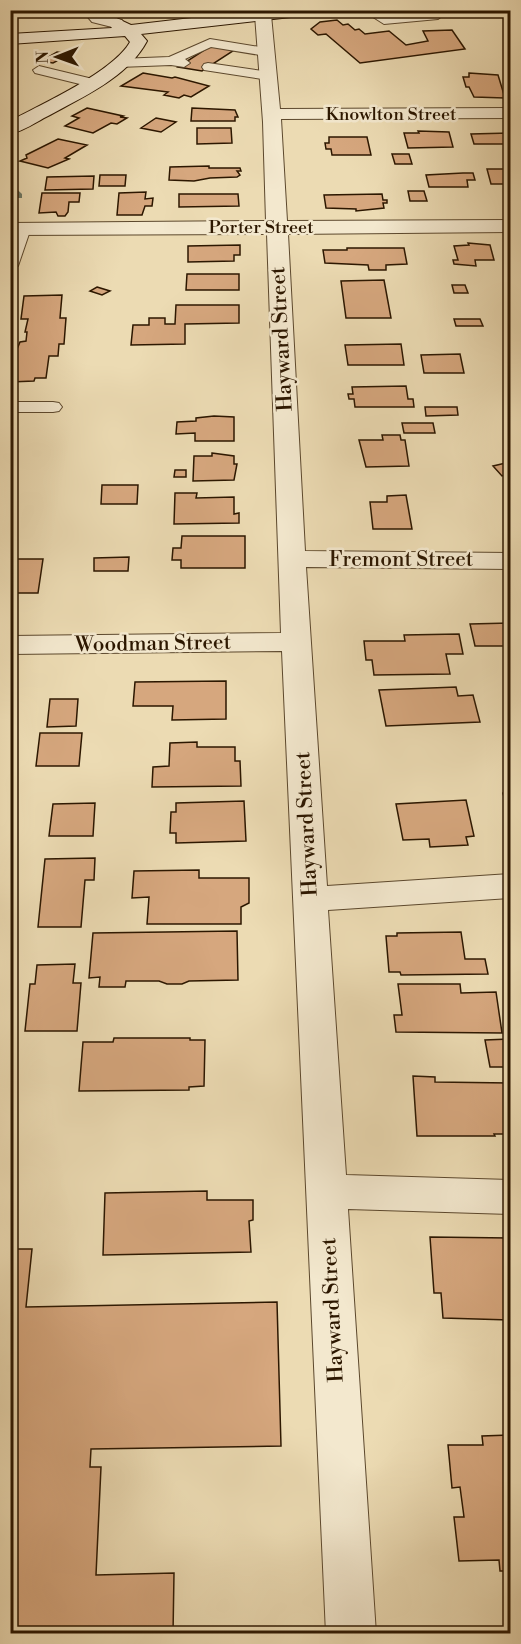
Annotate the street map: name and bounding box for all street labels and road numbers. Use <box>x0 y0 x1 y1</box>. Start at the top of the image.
street label: Knowlton Street <box>326 103 457 126</box>
street label: Porter Street <box>208 216 314 239</box>
street label: Hayward Street <box>265 265 299 412</box>
street label: Fremont Street <box>329 547 474 573</box>
street label: Woodman Street <box>74 630 232 658</box>
street label: Hayward Street <box>290 750 324 897</box>
street label: Hayward Street <box>316 1236 350 1383</box>

